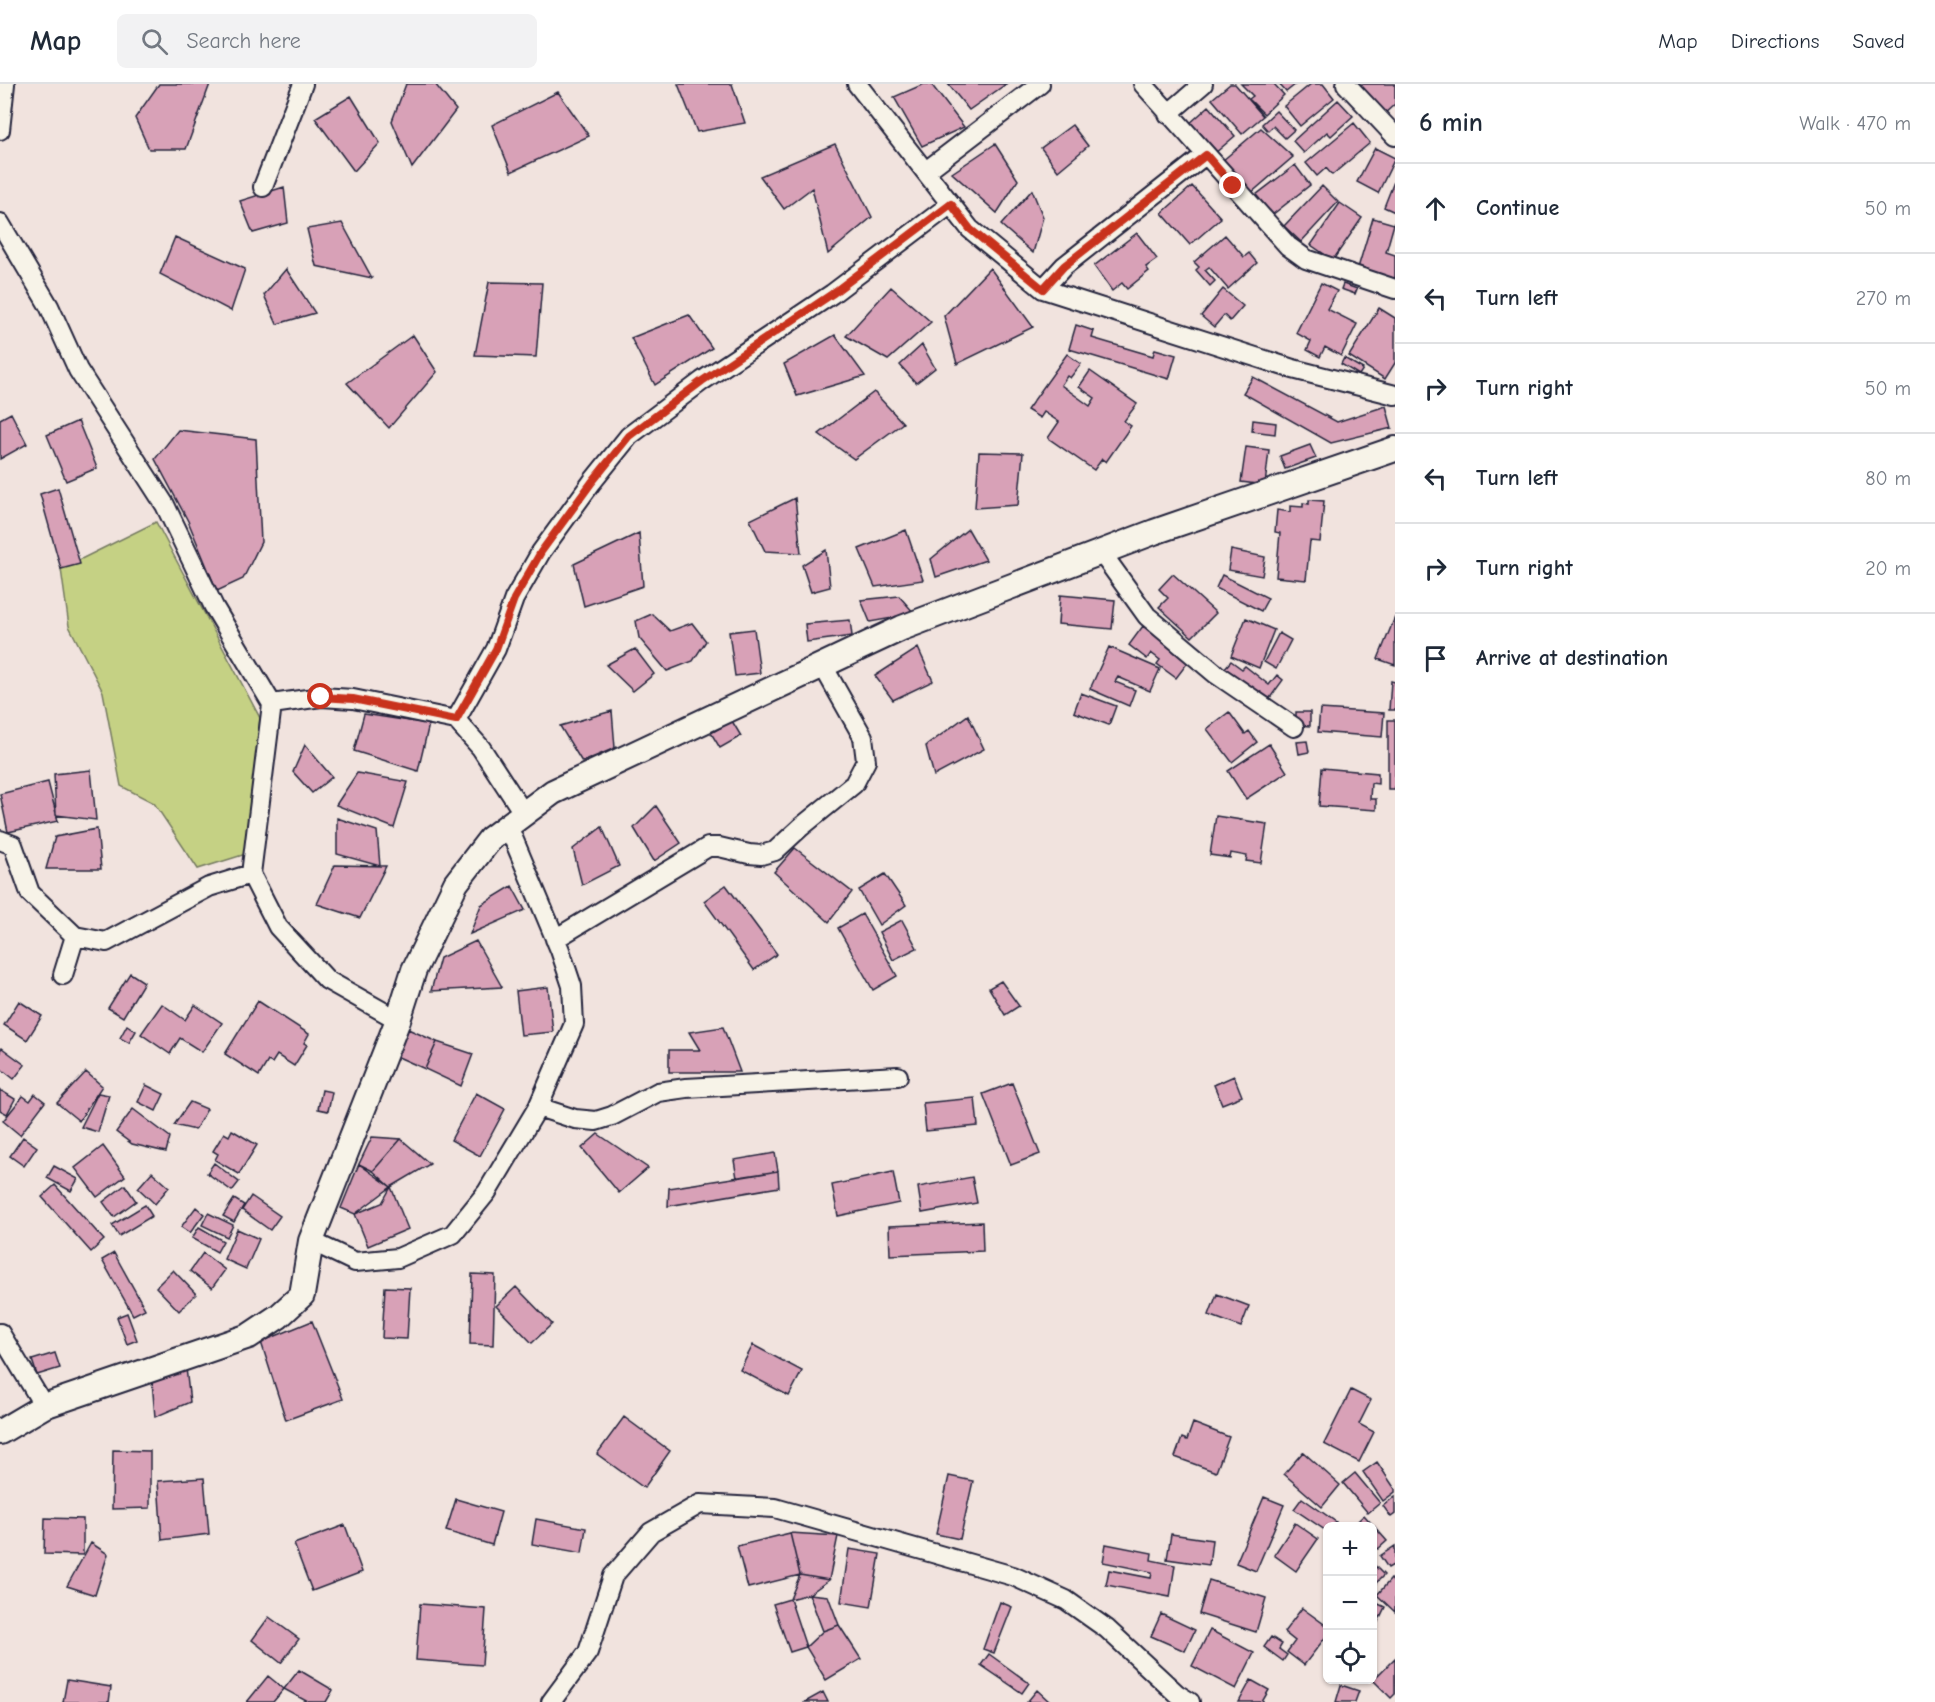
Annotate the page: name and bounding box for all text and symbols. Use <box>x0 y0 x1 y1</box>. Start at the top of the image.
search box <box>117 14 537 68</box>
text: Map <box>30 25 81 57</box>
icon: search <box>138 25 171 58</box>
text: Search here <box>186 28 301 54</box>
text: Map <box>1658 29 1698 53</box>
text: Directions <box>1731 29 1820 53</box>
text: Saved <box>1853 29 1905 53</box>
text: 6 min <box>1419 108 1483 138</box>
text: Walk · 470 m <box>1799 112 1911 135</box>
route end <box>1219 172 1245 198</box>
icon: ahead <box>1419 192 1452 225</box>
text: Continue <box>1476 195 1559 221</box>
text: 50 m <box>1865 197 1911 220</box>
icon: left <box>1419 282 1452 315</box>
text: Turn left <box>1476 285 1558 311</box>
text: 270 m <box>1856 287 1911 310</box>
icon: right <box>1419 372 1452 405</box>
text: Turn right <box>1476 375 1573 401</box>
text: 50 m <box>1865 377 1911 400</box>
icon: left <box>1419 462 1452 495</box>
text: Turn left <box>1476 465 1558 491</box>
text: 80 m <box>1865 467 1911 490</box>
icon: right <box>1419 552 1452 585</box>
text: Turn right <box>1476 555 1573 581</box>
text: 20 m <box>1865 557 1911 580</box>
icon: arrive <box>1419 642 1452 675</box>
text: Arrive at destination <box>1476 645 1668 671</box>
route start <box>307 683 333 709</box>
map controls <box>1323 1522 1377 1684</box>
button: + <box>1323 1522 1377 1576</box>
button: − <box>1323 1576 1377 1630</box>
button: locate <box>1323 1630 1377 1684</box>

